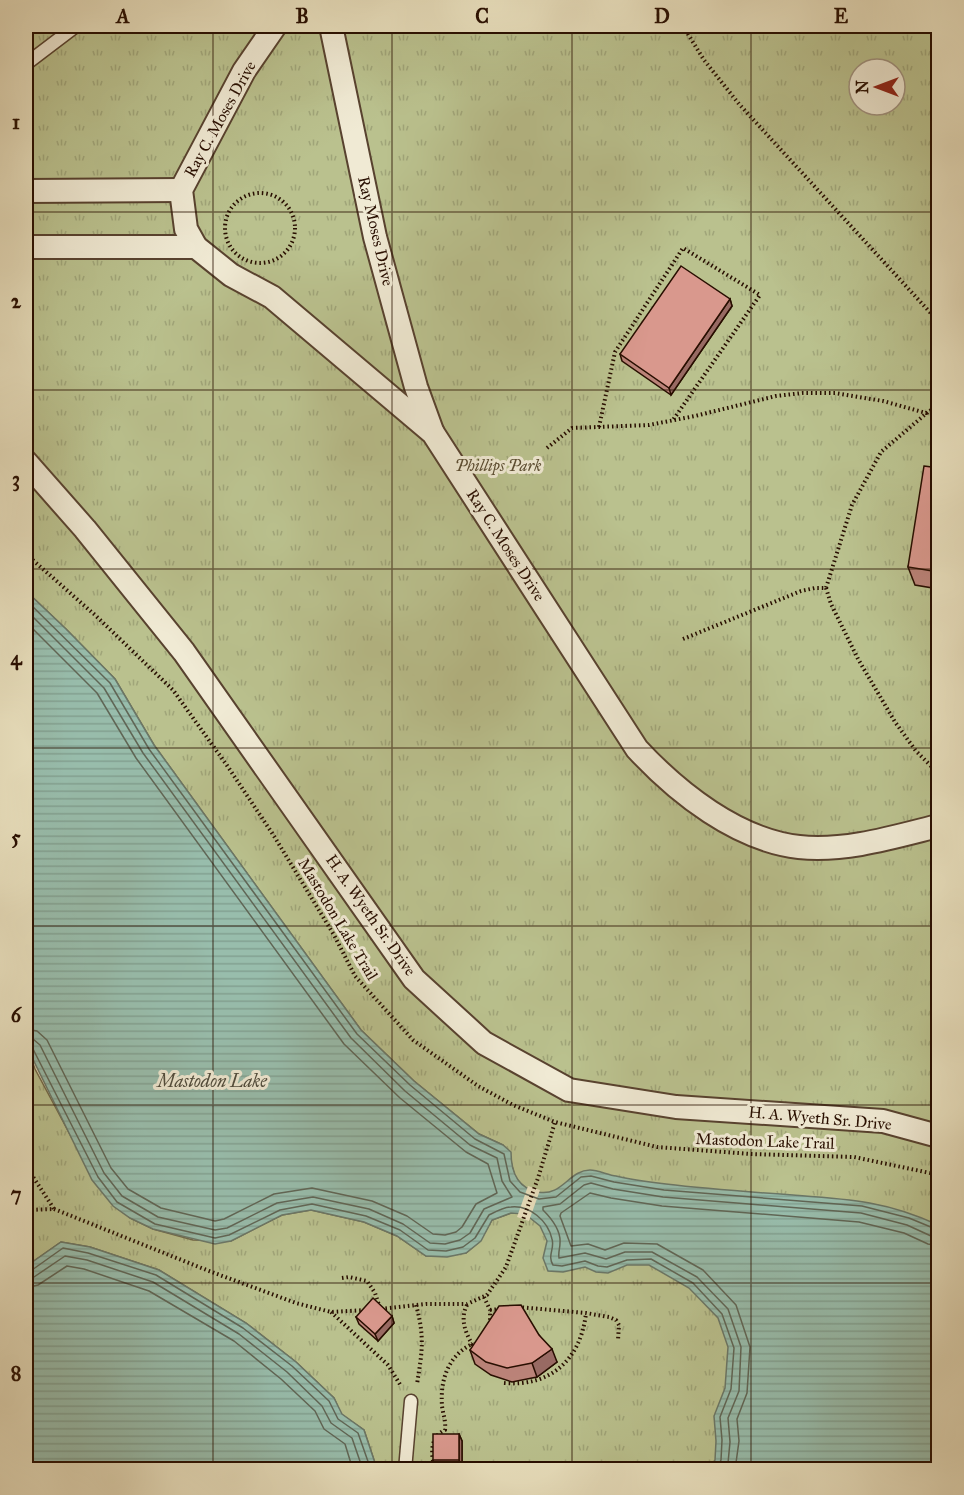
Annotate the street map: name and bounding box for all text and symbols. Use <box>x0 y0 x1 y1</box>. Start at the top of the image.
text: A <box>114 4 130 28</box>
text: B <box>295 4 309 28</box>
text: C <box>475 4 489 28</box>
text: D <box>654 4 670 28</box>
text: E <box>834 4 849 28</box>
street label: Ray C. Moses Drive <box>180 57 260 180</box>
north arrow <box>847 57 907 117</box>
text: N <box>853 80 872 94</box>
text: 1 <box>12 110 20 134</box>
street label: Ray Moses Drive <box>354 174 398 288</box>
text: 2 <box>11 289 22 313</box>
park label: Phillips Park <box>455 456 541 476</box>
text: 3 <box>12 467 20 492</box>
street label: Ray C. Moses Drive <box>463 485 549 605</box>
text: 4 <box>10 646 22 671</box>
text: 5 <box>11 825 21 849</box>
street label: H. A. Wyeth Sr. Drive <box>322 851 420 980</box>
street label: Mastodon Lake Trail <box>294 854 382 984</box>
text: 6 <box>11 1003 23 1027</box>
water label: Mastodon Lake <box>155 1070 268 1092</box>
street label: H. A. Wyeth Sr. Drive <box>748 1102 893 1134</box>
street label: Mastodon Lake Trail <box>695 1129 836 1153</box>
text: 7 <box>11 1182 22 1206</box>
text: 8 <box>11 1361 21 1385</box>

